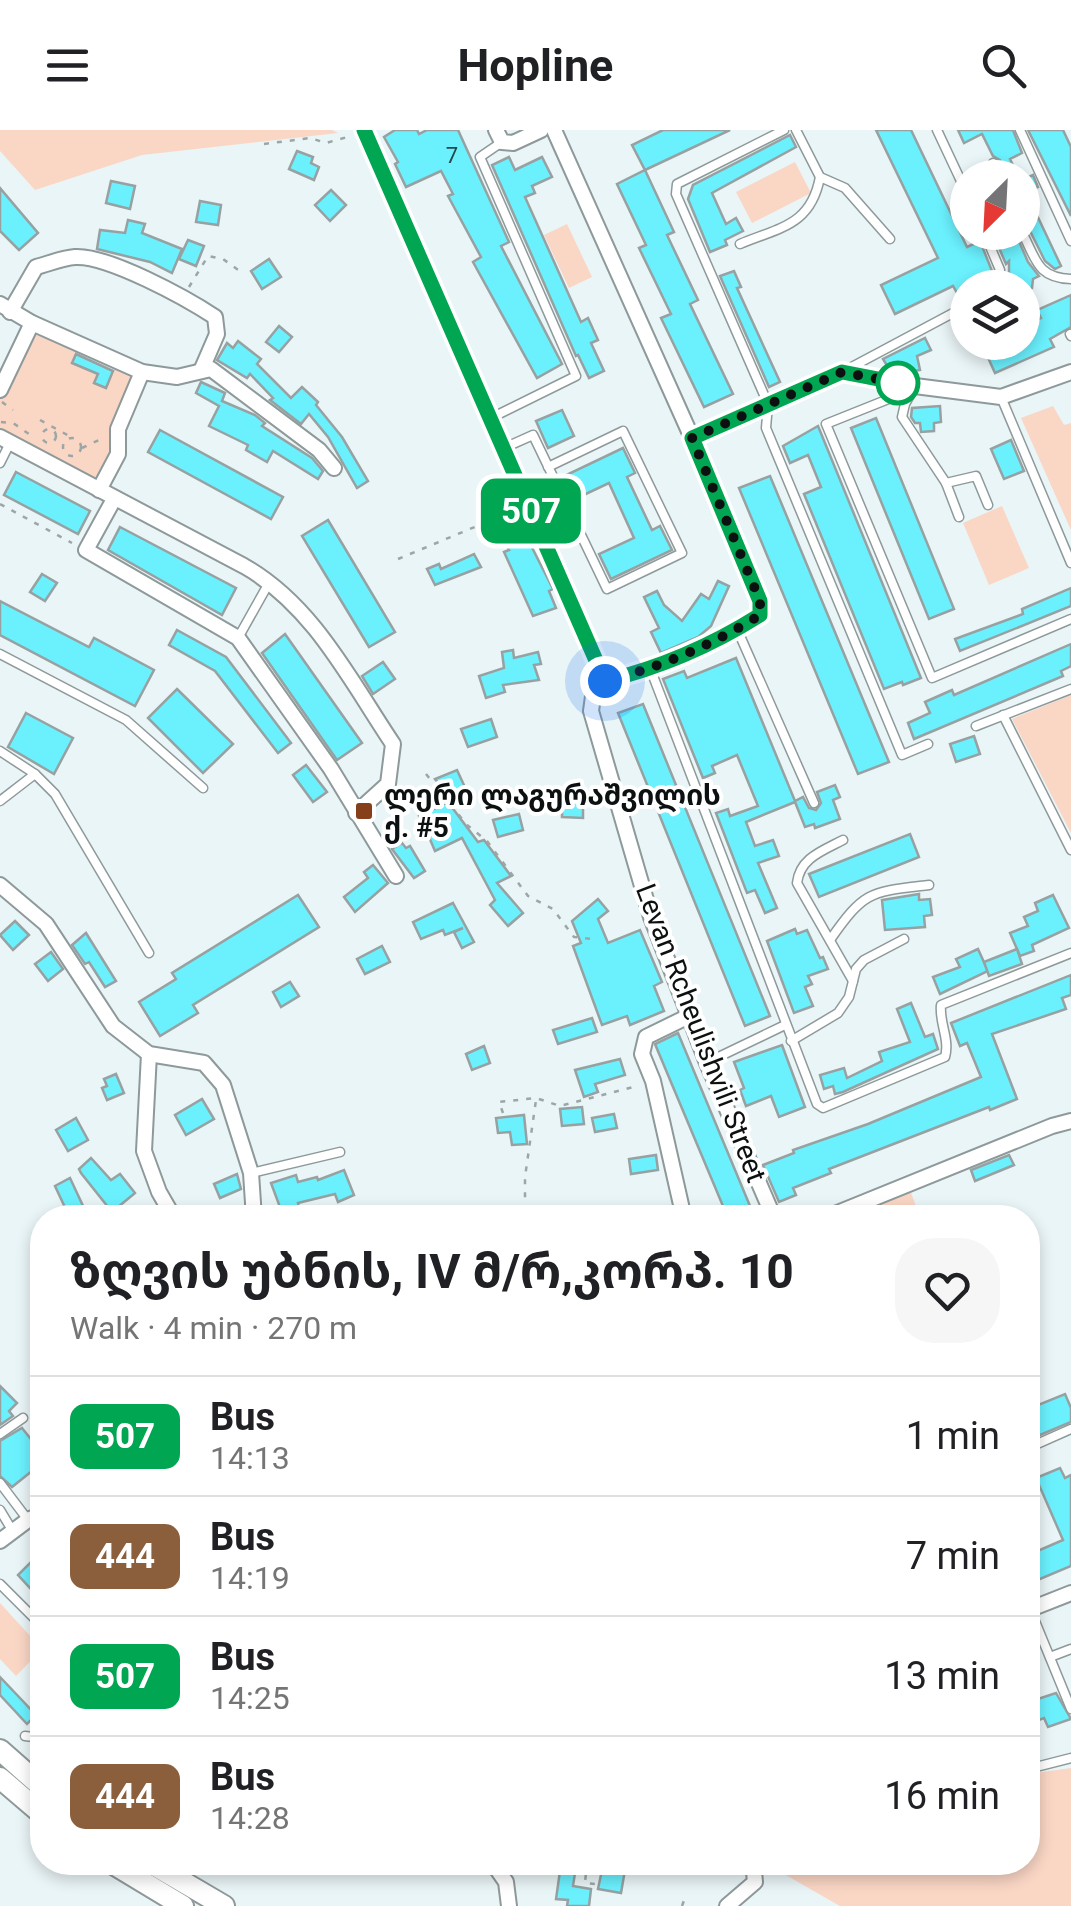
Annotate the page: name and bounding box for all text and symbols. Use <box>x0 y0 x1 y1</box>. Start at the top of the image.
icon: menu <box>40 38 95 93</box>
icon: search <box>976 38 1031 93</box>
text: Hopline <box>458 39 613 92</box>
house number: 7 <box>446 143 458 168</box>
north arrow <box>950 160 1040 250</box>
map controls <box>950 160 1040 360</box>
button: layers <box>950 270 1040 360</box>
unlabelled marker <box>877 362 919 404</box>
line badge: 507 <box>474 478 588 544</box>
text: 507 <box>501 491 561 532</box>
your location <box>580 656 630 706</box>
place label: ლერი ლაგურაშვილის ქ. #5 <box>384 779 721 844</box>
marker: ლერი ლაგურაშვილის ქ. #5 <box>353 800 375 822</box>
street label: Levan Rcheulishvili Street <box>629 879 773 1187</box>
button: heart <box>895 1238 1000 1343</box>
text: ზღვის უბნის, IV მ/რ,კორპ. 10 <box>70 1243 794 1300</box>
text: Walk · 4 min · 270 m <box>70 1309 357 1347</box>
text: Bus <box>210 1395 275 1439</box>
text: 1 min <box>906 1414 1000 1458</box>
text: 507 <box>95 1416 155 1457</box>
text: 14:13 <box>210 1439 290 1477</box>
text: Bus <box>210 1515 275 1559</box>
text: 7 min <box>906 1534 1000 1578</box>
text: 444 <box>95 1536 155 1577</box>
text: 14:19 <box>210 1559 290 1597</box>
text: Bus <box>210 1635 275 1679</box>
text: 13 min <box>884 1654 1000 1698</box>
text: 507 <box>95 1656 155 1697</box>
text: 14:25 <box>210 1679 290 1717</box>
text: Bus <box>210 1755 275 1799</box>
text: 16 min <box>884 1774 1000 1818</box>
text: 444 <box>95 1776 155 1817</box>
text: 14:28 <box>210 1799 290 1837</box>

